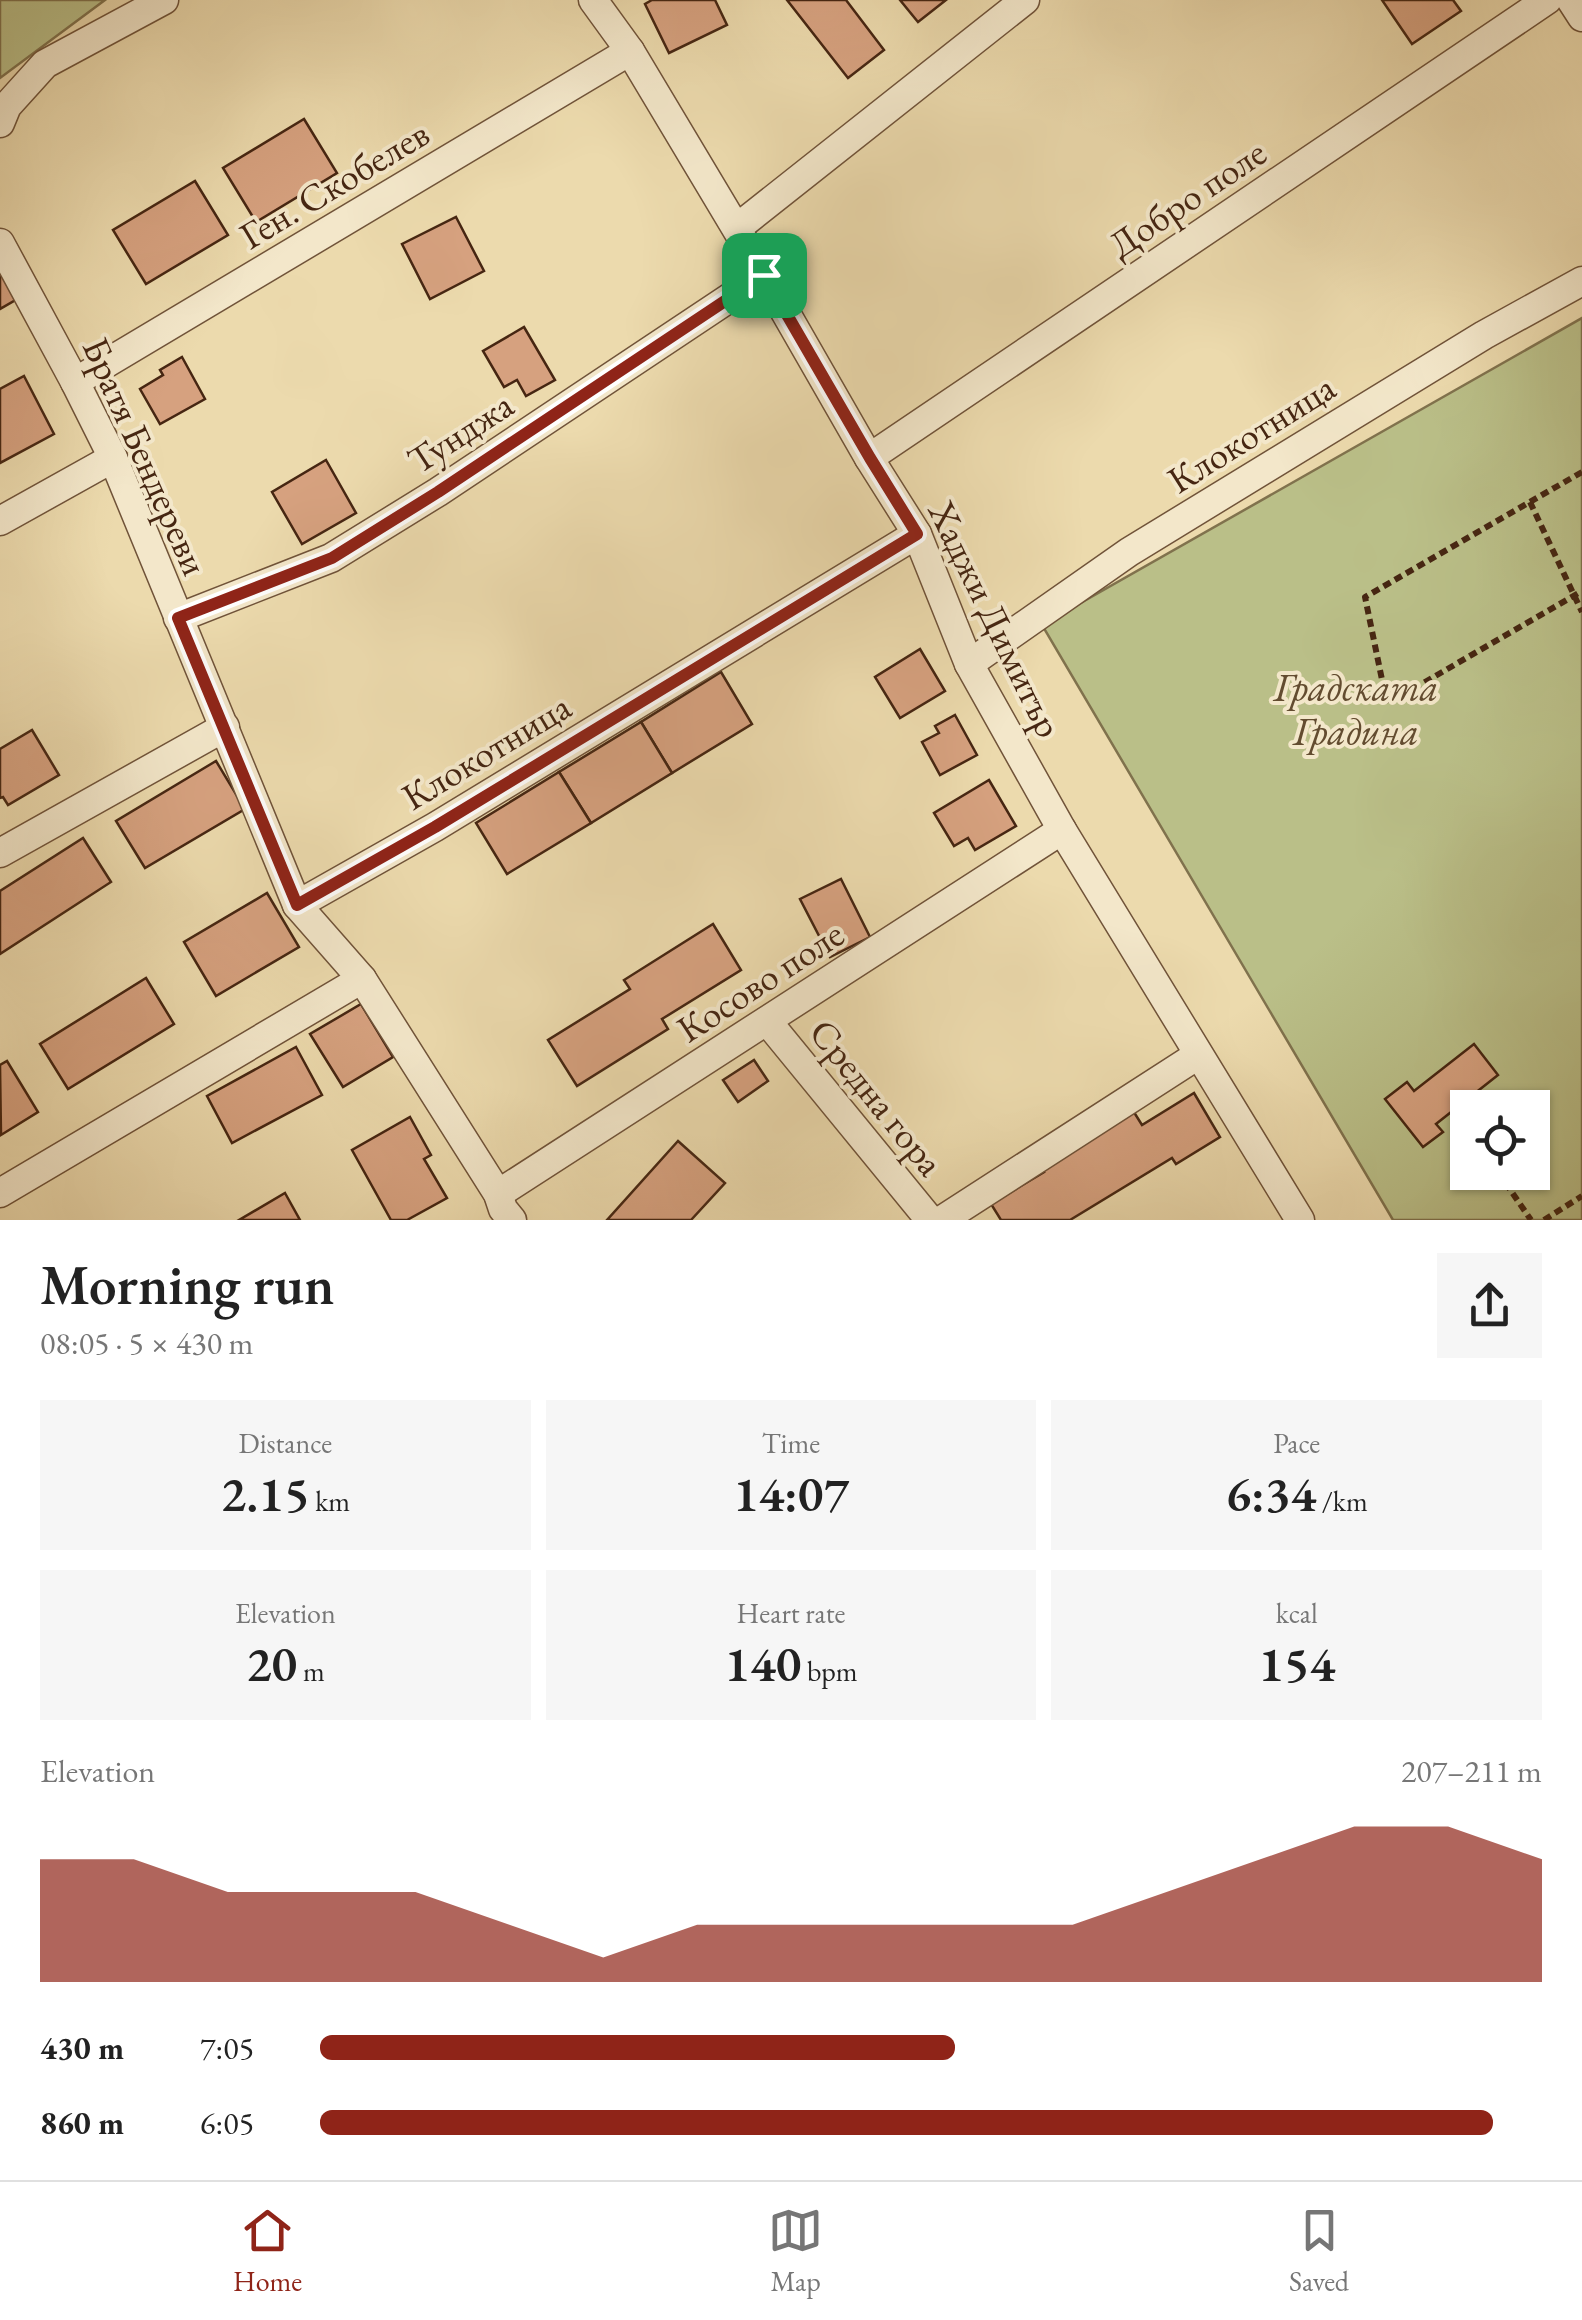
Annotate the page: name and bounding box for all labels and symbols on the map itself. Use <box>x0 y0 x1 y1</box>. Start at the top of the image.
street label: Ген. Скобелев <box>230 108 438 260</box>
street label: Добро поле <box>1099 127 1275 269</box>
pin <box>722 233 807 318</box>
street label: Братя Бендереви <box>72 329 220 583</box>
street label: Клокотница <box>1158 362 1345 504</box>
street label: Тунджа <box>398 379 523 484</box>
street label: Хаджи Димитър <box>917 492 1074 745</box>
park label: Градската Градина <box>1273 662 1438 755</box>
street label: Клокотница <box>393 681 580 821</box>
street label: Косово поле <box>667 909 853 1053</box>
street label: Средна гора <box>799 1009 956 1186</box>

